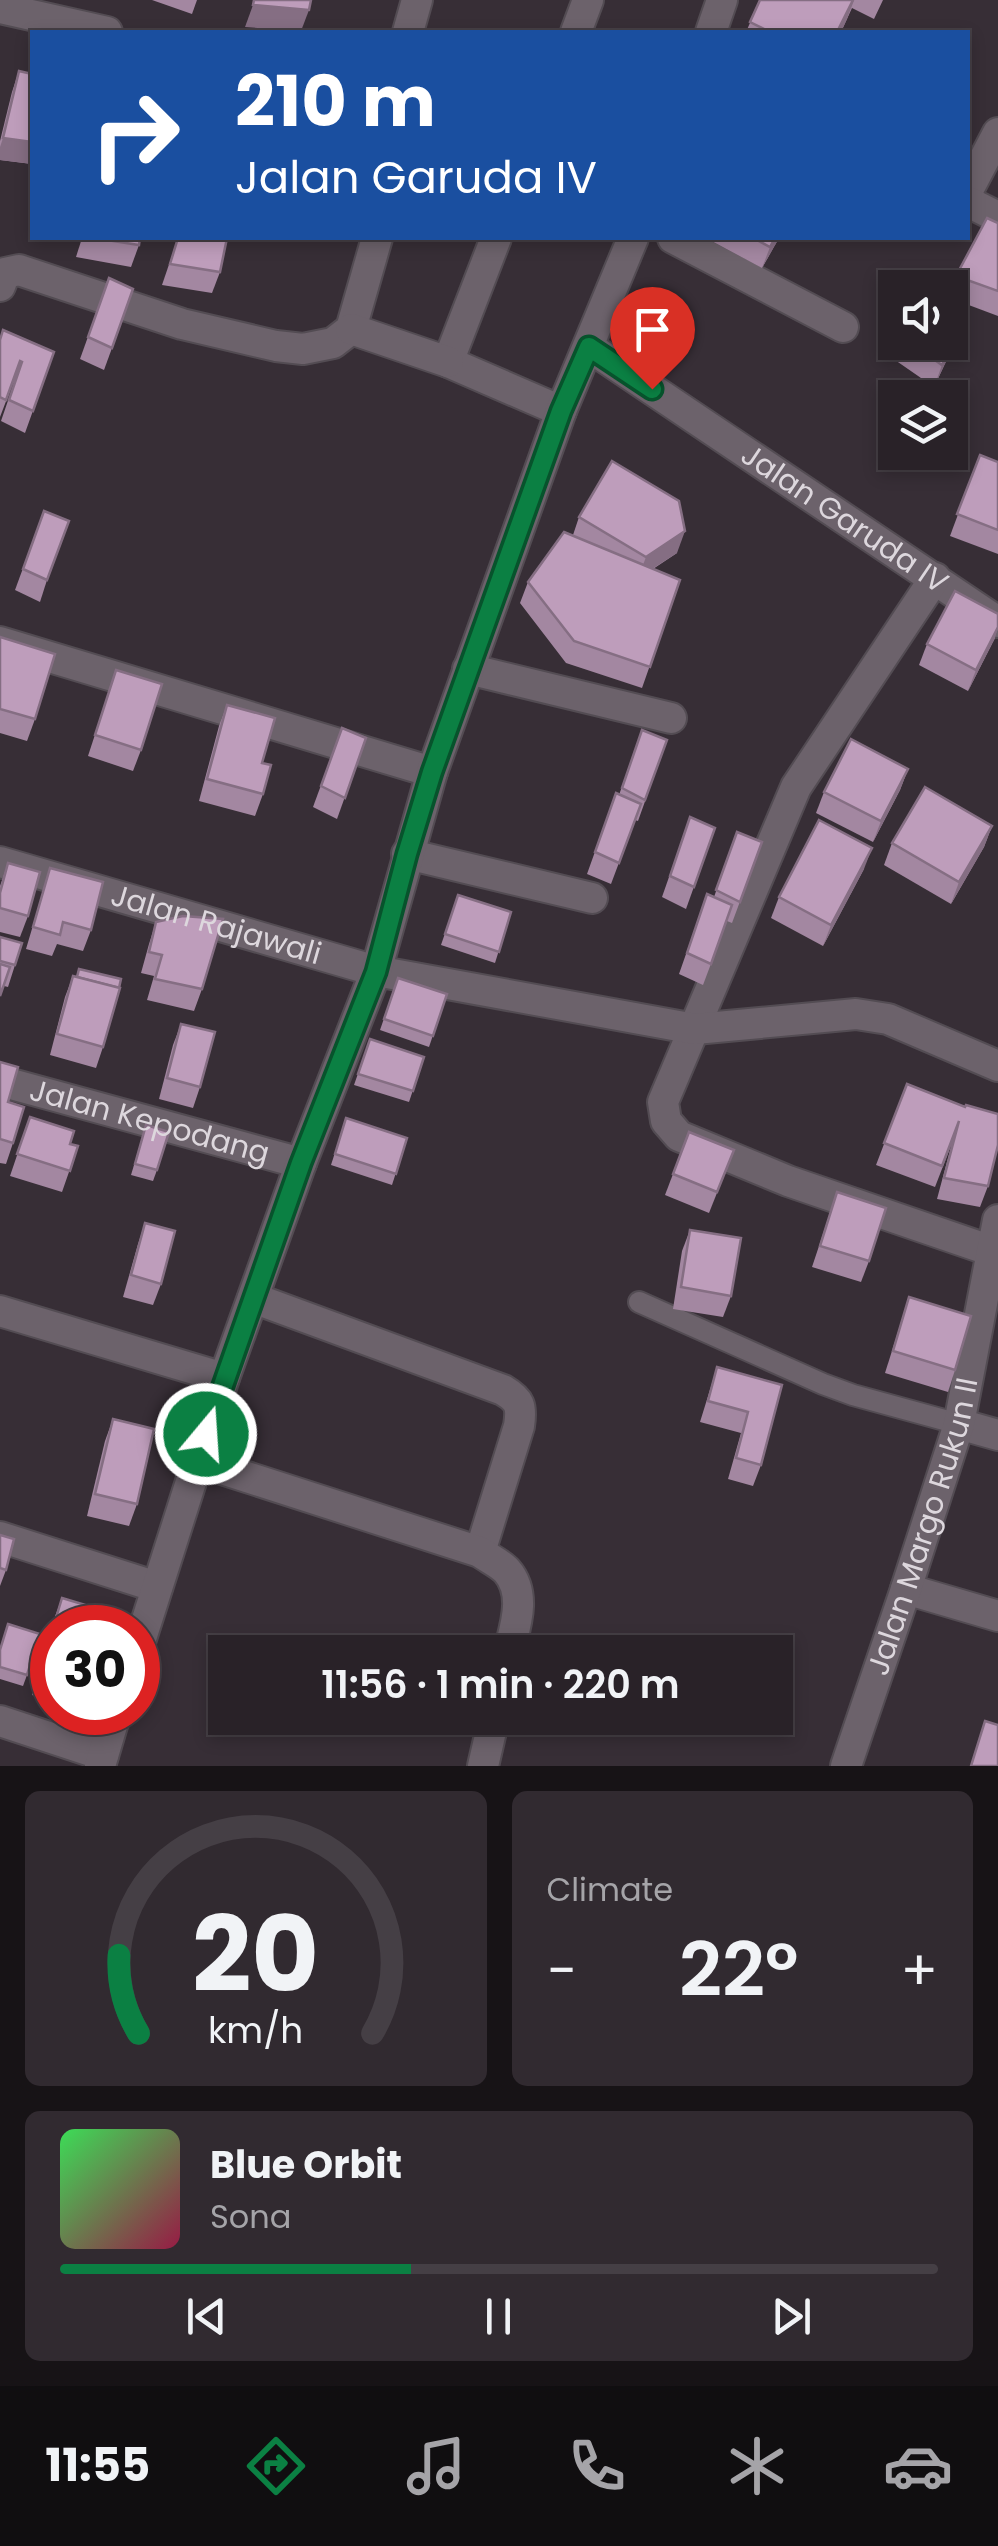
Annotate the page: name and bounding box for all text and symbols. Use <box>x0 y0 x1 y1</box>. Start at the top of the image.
text: 210 m <box>235 52 436 151</box>
icon: right <box>70 70 200 200</box>
text: Jalan Garuda IV <box>235 146 597 209</box>
map controls <box>878 270 968 470</box>
button: sound <box>878 270 968 360</box>
pin <box>610 287 695 390</box>
icon: arrive <box>625 302 680 357</box>
button: layers <box>878 380 968 470</box>
street label: Jalan Garuda IV <box>733 433 957 604</box>
street label: Jalan Rajawali <box>106 873 326 975</box>
street label: Jalan Kepodang <box>25 1068 275 1174</box>
street label: Jalan Margo Rukun II <box>856 1374 988 1681</box>
position arrow <box>154 1382 258 1486</box>
speed limit sign: 30 <box>30 1605 160 1735</box>
text: 11:56 · 1 min · 220 m <box>321 1658 680 1711</box>
text: Climate <box>547 1867 673 1912</box>
text: 20 <box>192 1882 319 2027</box>
text: 22° <box>679 1917 798 2022</box>
text: − <box>547 1932 577 2009</box>
text: + <box>900 1932 938 2009</box>
text: km/h <box>208 2005 303 2056</box>
text: Blue Orbit <box>210 2138 402 2191</box>
text: Sona <box>210 2194 291 2239</box>
icon: previous <box>179 2289 234 2344</box>
icon: pause <box>471 2289 526 2344</box>
icon: next <box>764 2289 819 2344</box>
icon: directions <box>241 2431 311 2501</box>
icon: music <box>401 2431 471 2501</box>
icon: phone <box>562 2431 632 2501</box>
icon: climate <box>722 2431 792 2501</box>
icon: car <box>883 2431 953 2501</box>
text: 11:55 <box>45 2434 150 2497</box>

